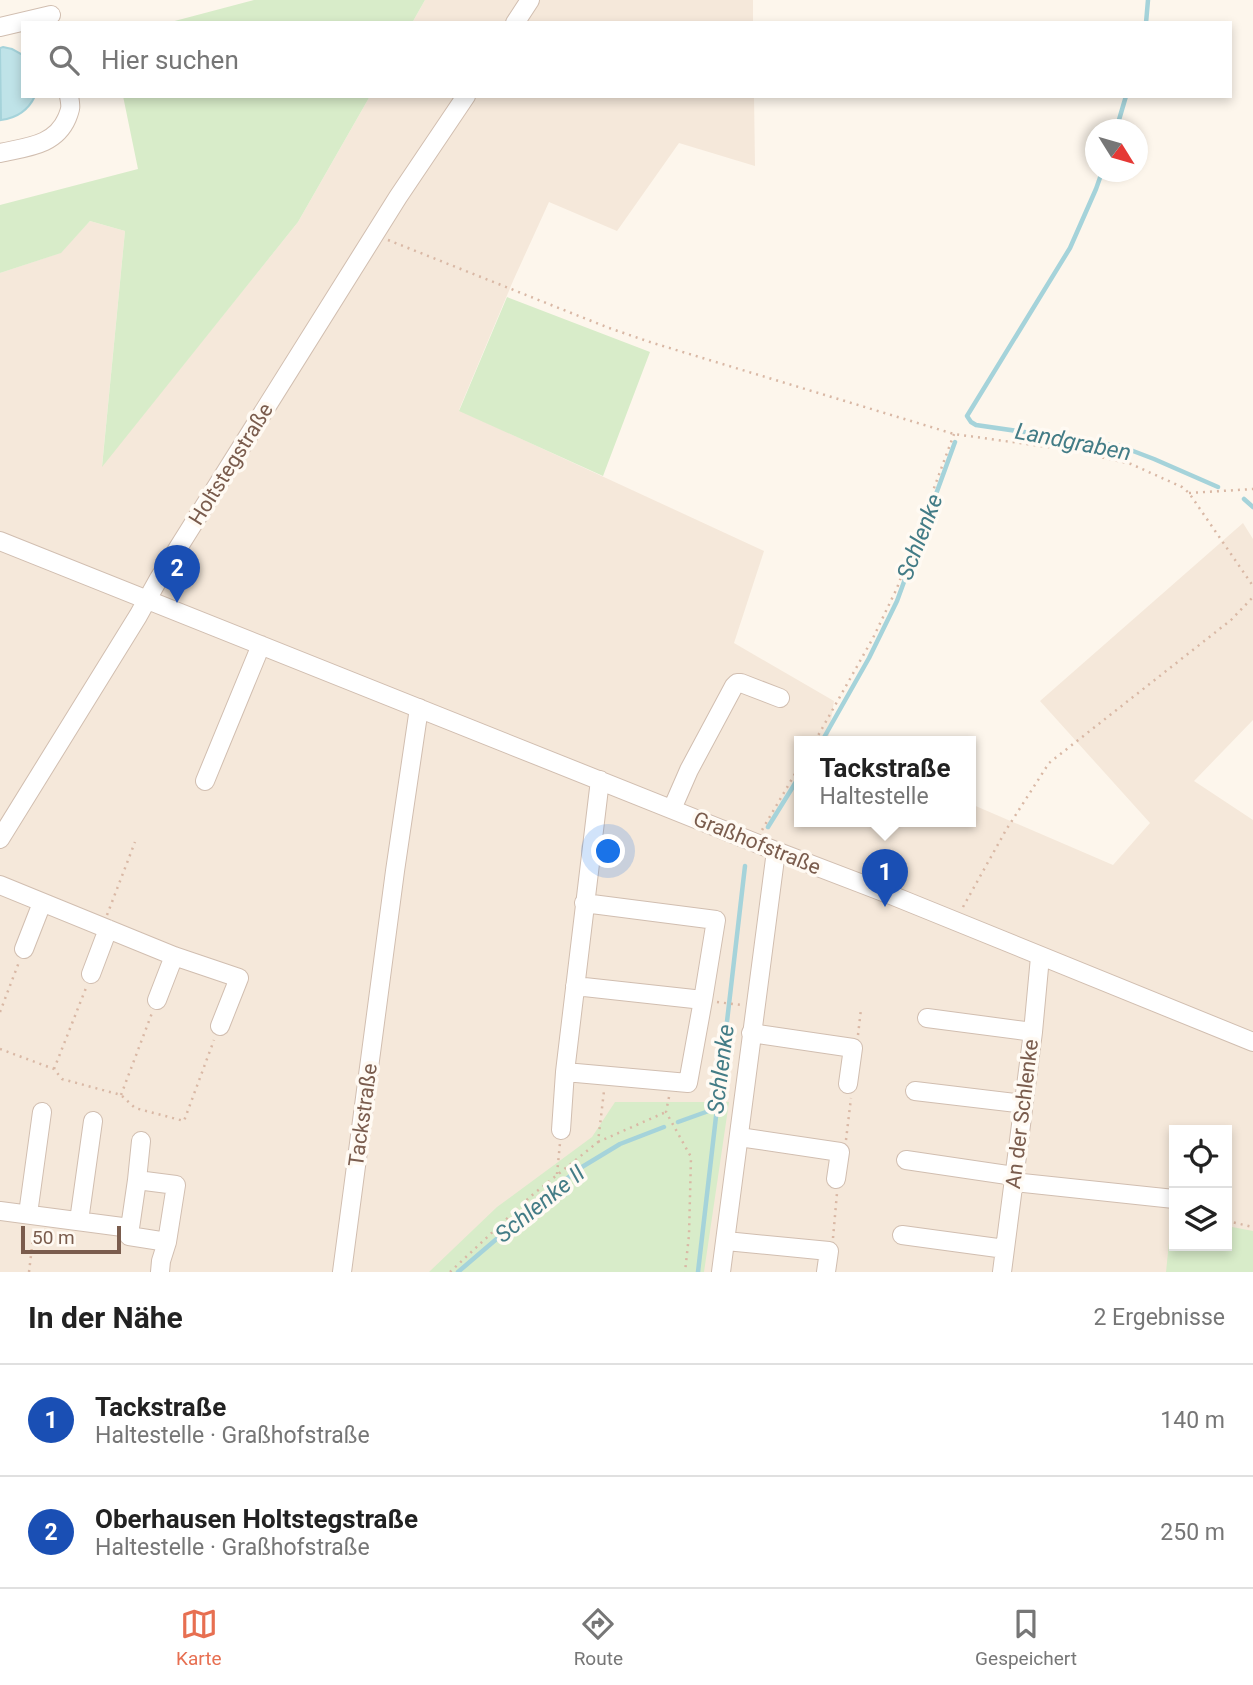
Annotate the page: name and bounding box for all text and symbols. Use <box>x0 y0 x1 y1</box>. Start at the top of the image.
search box <box>21 21 1232 98</box>
icon: search <box>45 41 83 79</box>
text: Hier suchen <box>101 45 239 75</box>
north arrow <box>1085 119 1148 182</box>
street label: Holtstegstraße <box>184 399 278 529</box>
water label: Landgraben <box>1013 418 1133 466</box>
water label: Schlenke <box>891 490 949 584</box>
pin: 2 <box>154 545 200 603</box>
popup <box>794 736 976 827</box>
text: Tackstraße <box>819 753 951 783</box>
text: Haltestelle <box>819 783 929 810</box>
street label: Graßhofstraße <box>690 807 824 879</box>
your location <box>591 834 625 868</box>
pin: 1 <box>862 849 908 907</box>
water label: Schlenke <box>702 1023 740 1115</box>
street label: An der Schlenke <box>1001 1038 1043 1190</box>
street label: Tackstraße <box>344 1062 382 1168</box>
map controls <box>1169 1125 1232 1251</box>
button: locate <box>1169 1125 1232 1188</box>
water label: Schlenke II <box>490 1160 590 1248</box>
button: layers <box>1169 1188 1232 1251</box>
scale bar <box>21 1223 121 1255</box>
text: 50 m <box>32 1226 75 1249</box>
text: In der Nähe <box>28 1300 183 1335</box>
text: 2 Ergebnisse <box>1093 1304 1225 1331</box>
text: Tackstraße <box>95 1392 226 1422</box>
text: 1 <box>44 1407 58 1434</box>
text: 140 m <box>1160 1407 1225 1434</box>
text: Haltestelle · Graßhofstraße <box>95 1422 370 1449</box>
text: Oberhausen Holtstegstraße <box>95 1504 418 1534</box>
text: 2 <box>44 1519 58 1546</box>
text: 250 m <box>1160 1519 1225 1546</box>
text: Haltestelle · Graßhofstraße <box>95 1534 370 1561</box>
tab: Karte <box>176 1605 222 1670</box>
tab: Route <box>574 1605 623 1670</box>
tab: Gespeichert <box>975 1605 1077 1670</box>

